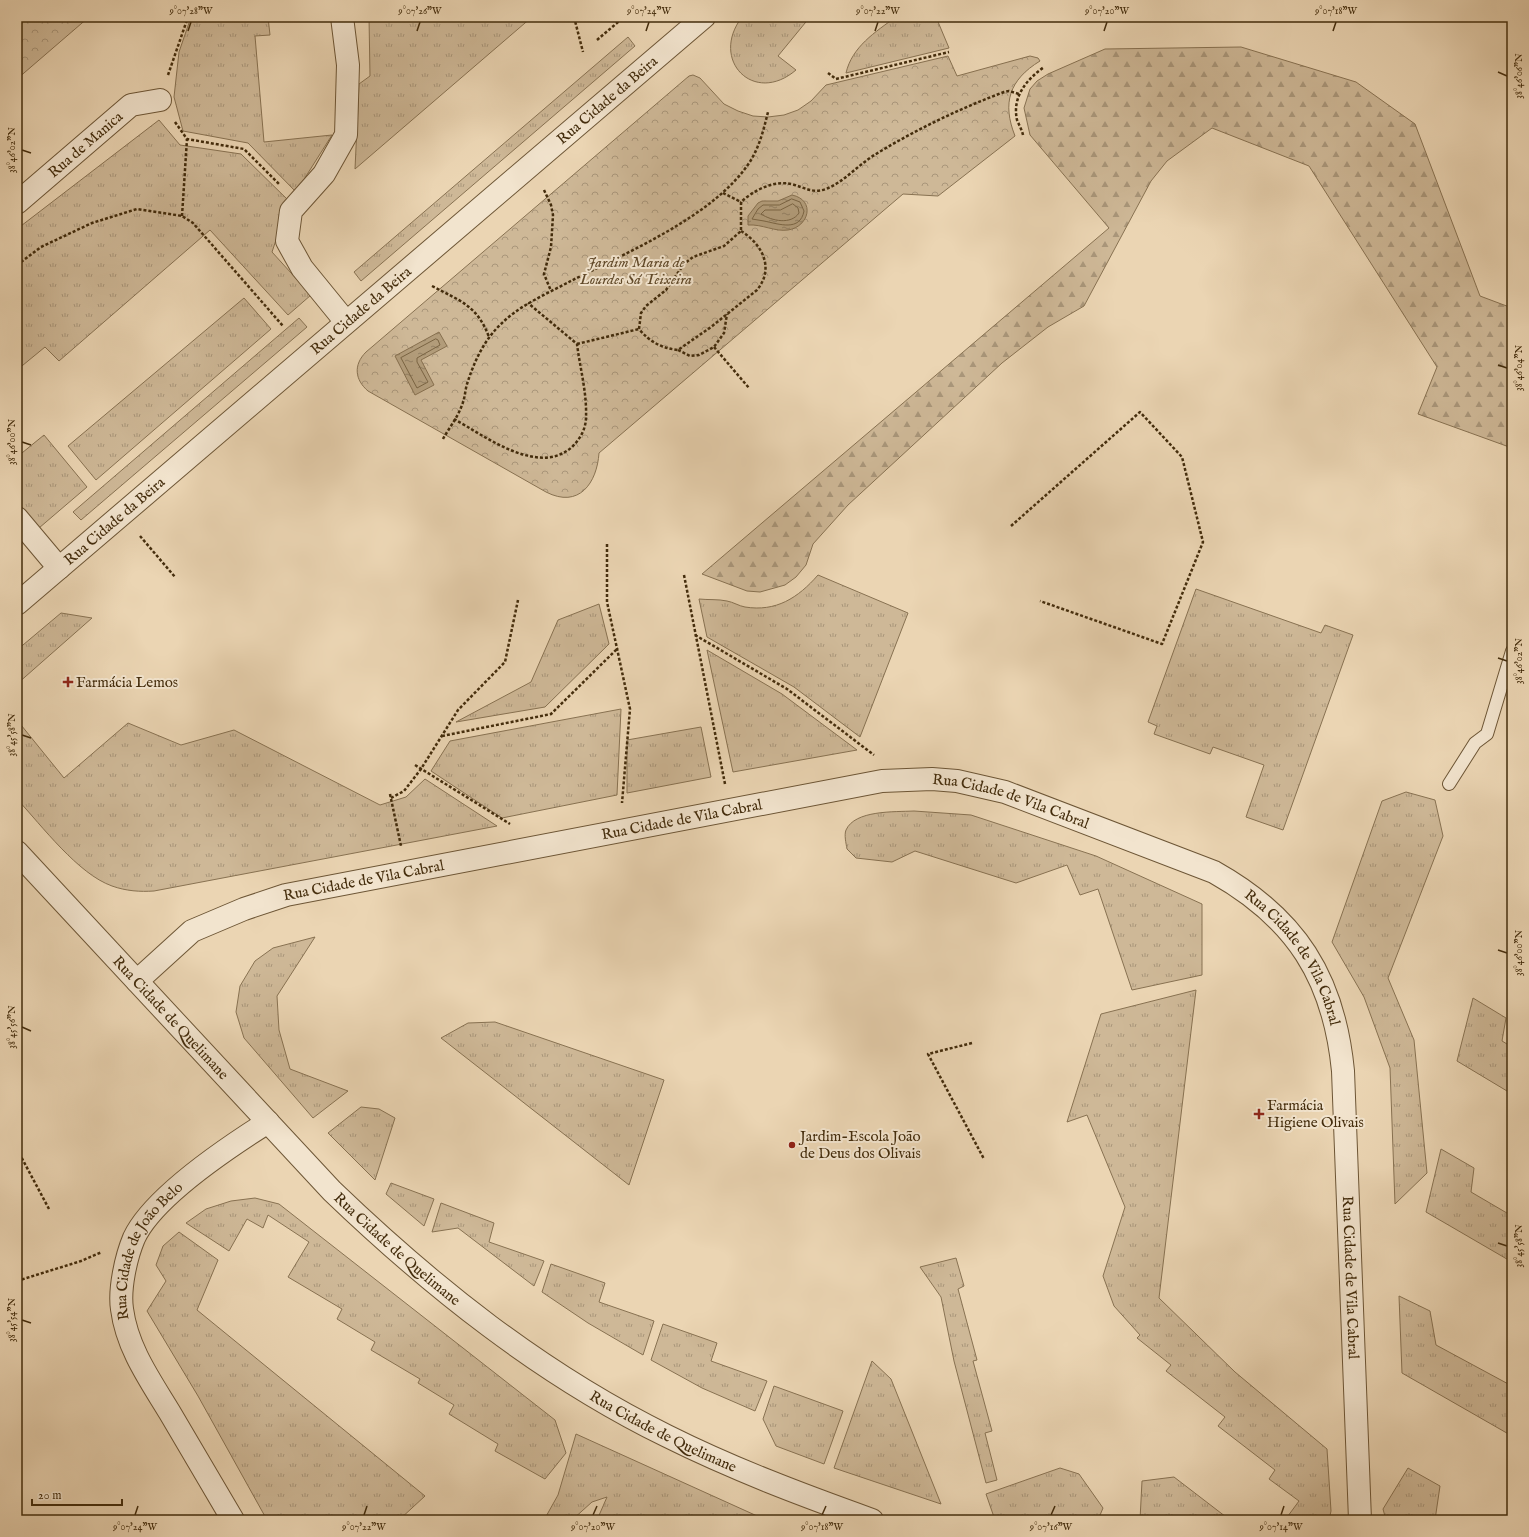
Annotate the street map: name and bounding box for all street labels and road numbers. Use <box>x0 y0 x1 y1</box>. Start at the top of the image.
street label: Rua Cidade da Beira <box>553 51 662 148</box>
street label: Rua de Manica <box>44 107 127 182</box>
street label: Rua Cidade da Beira <box>306 262 415 359</box>
street label: Rua Cidade da Beira <box>60 472 169 569</box>
street label: Rua Cidade de Vila Cabral <box>932 770 1093 833</box>
street label: Rua Cidade de Vila Cabral <box>600 794 765 844</box>
street label: Rua Cidade de Vila Cabral <box>282 855 446 905</box>
street label: Rua Cidade de Vila Cabral <box>1241 885 1345 1028</box>
street label: Rua Cidade de Quelimane <box>109 952 233 1084</box>
street label: Rua Cidade de João Belo <box>112 1178 187 1322</box>
street label: Rua Cidade de Quelimane <box>330 1188 464 1310</box>
street label: Rua Cidade de Vila Cabral <box>1338 1196 1363 1360</box>
street label: Rua Cidade de Quelimane <box>586 1386 740 1476</box>

